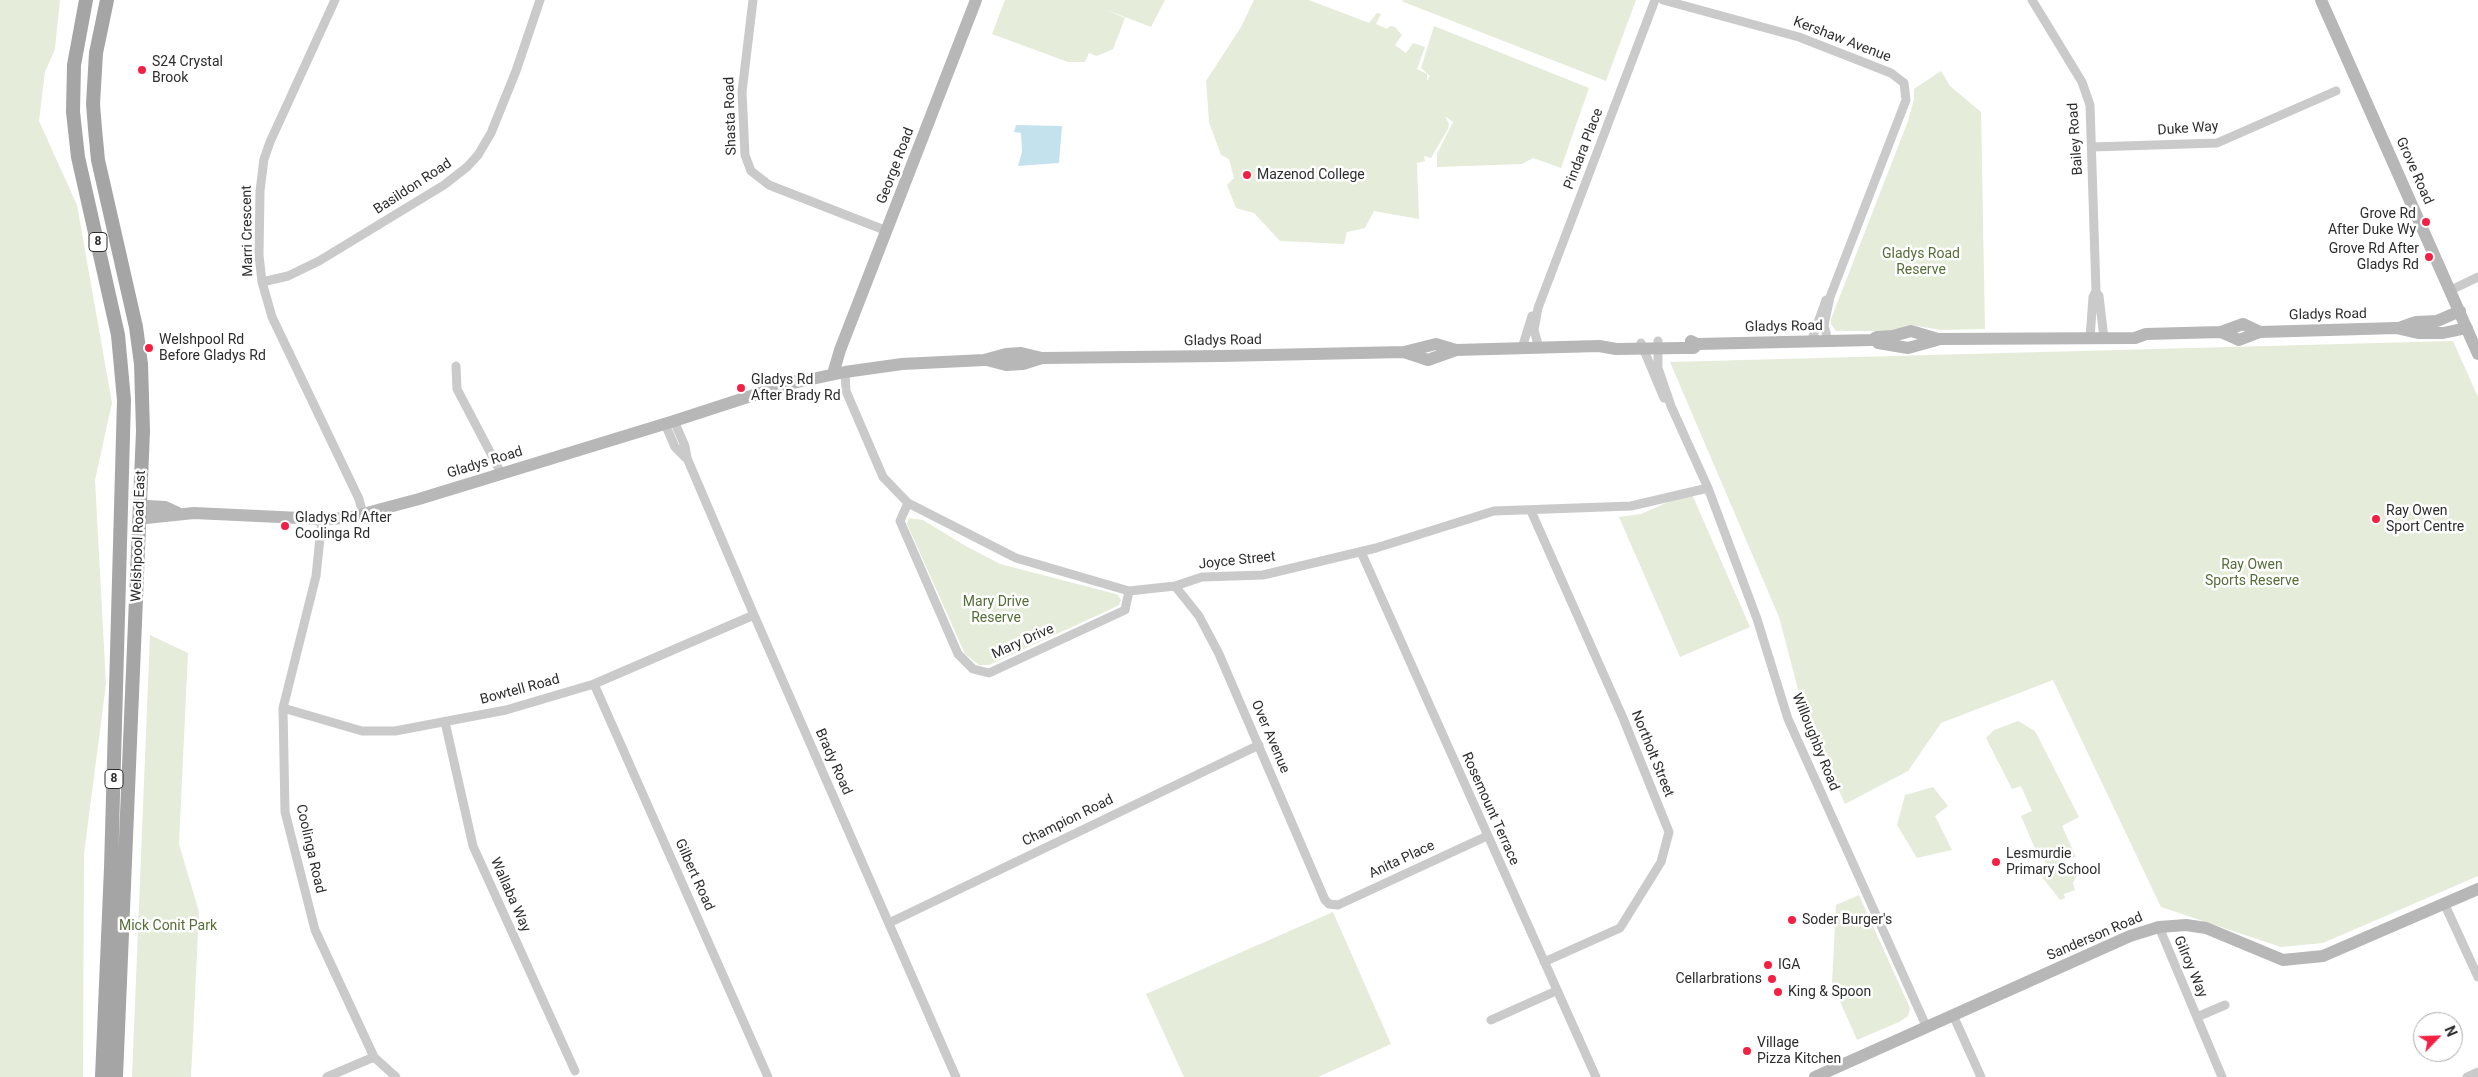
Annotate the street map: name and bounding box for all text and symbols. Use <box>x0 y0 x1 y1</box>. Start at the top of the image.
street label: Kershaw Avenue <box>1791 14 1893 66</box>
place label: S24 Crystal Brook <box>152 54 223 86</box>
marker: S24 Crystal Brook <box>136 64 148 76</box>
street label: Shasta Road <box>721 76 741 156</box>
street label: Bailey Road <box>2065 102 2087 176</box>
street label: Pindara Place <box>1561 106 1607 192</box>
street label: Duke Way <box>2157 118 2219 140</box>
street label: George Road <box>874 125 918 207</box>
street label: Grove Road <box>2392 135 2436 207</box>
street label: Basildon Road <box>371 156 455 218</box>
place label: Mazenod College <box>1257 167 1365 183</box>
marker: Mazenod College <box>1241 169 1253 181</box>
street label: Marri Crescent <box>239 185 257 277</box>
place label: Grove Rd After Duke Wy <box>2328 206 2416 238</box>
marker: Grove Rd After Duke Wy <box>2420 216 2432 228</box>
road number: 8 <box>89 232 107 252</box>
place label: Grove Rd After Gladys Rd <box>2329 241 2419 274</box>
park label: Gladys Road Reserve <box>1882 246 1960 278</box>
marker: Grove Rd After Gladys Rd <box>2423 251 2435 263</box>
street label: Gladys Road <box>2289 306 2367 324</box>
street label: Gladys Road <box>1745 318 1823 336</box>
place label: Welshpool Rd Before Gladys Rd <box>159 332 266 364</box>
street label: Gladys Road <box>1184 332 1262 350</box>
marker: Welshpool Rd Before Gladys Rd <box>143 342 155 354</box>
place label: Gladys Rd After Brady Rd <box>751 372 841 404</box>
marker: Gladys Rd After Brady Rd <box>735 382 747 394</box>
street label: Gladys Road <box>445 444 525 482</box>
street label: Welshpool Road East <box>128 470 150 602</box>
place label: Ray Owen Sport Centre <box>2386 503 2464 536</box>
place label: Gladys Rd After Coolinga Rd <box>295 510 392 542</box>
marker: Ray Owen Sport Centre <box>2370 513 2382 525</box>
marker: Gladys Rd After Coolinga Rd <box>279 520 291 532</box>
street label: Joyce Street <box>1198 549 1276 573</box>
park label: Ray Owen Sports Reserve <box>2205 557 2299 590</box>
park label: Mary Drive Reserve <box>963 594 1029 626</box>
street label: Mary Drive <box>989 621 1057 663</box>
street label: Bowtell Road <box>478 671 562 709</box>
street label: Willoughby Road <box>1788 691 1842 793</box>
street label: Over Avenue <box>1247 698 1293 776</box>
street label: Northolt Street <box>1627 708 1677 800</box>
street label: Brady Road <box>811 726 855 798</box>
street label: Rosemount Terrace <box>1458 750 1522 868</box>
road number: 8 <box>105 770 123 789</box>
street label: Champion Road <box>1020 792 1116 850</box>
street label: Coolinga Road <box>292 803 328 895</box>
street label: Gilbert Road <box>671 836 717 914</box>
street label: Anita Place <box>1366 837 1438 883</box>
place label: Lesmurdie Primary School <box>2006 846 2101 879</box>
street label: Wallaba Way <box>486 855 534 935</box>
marker: Lesmurdie Primary School <box>1990 856 2002 868</box>
street label: Sanderson Road <box>2045 909 2145 965</box>
place label: Soder Burger's <box>1802 912 1892 928</box>
marker: Soder Burger's <box>1786 914 1798 926</box>
park label: Mick Conit Park <box>119 918 217 934</box>
street label: Gilroy Way <box>2170 934 2210 1000</box>
place label: IGA <box>1778 957 1800 973</box>
marker: IGA <box>1762 959 1774 971</box>
place label: Cellarbrations <box>1675 971 1762 987</box>
marker: Cellarbrations <box>1766 973 1778 985</box>
place label: King & Spoon <box>1788 984 1871 1000</box>
marker: King & Spoon <box>1772 986 1784 998</box>
north arrow <box>2413 1012 2463 1062</box>
text: N <box>2441 1024 2460 1039</box>
place label: Village Pizza Kitchen <box>1757 1035 1841 1068</box>
marker: Village Pizza Kitchen <box>1741 1045 1753 1057</box>

